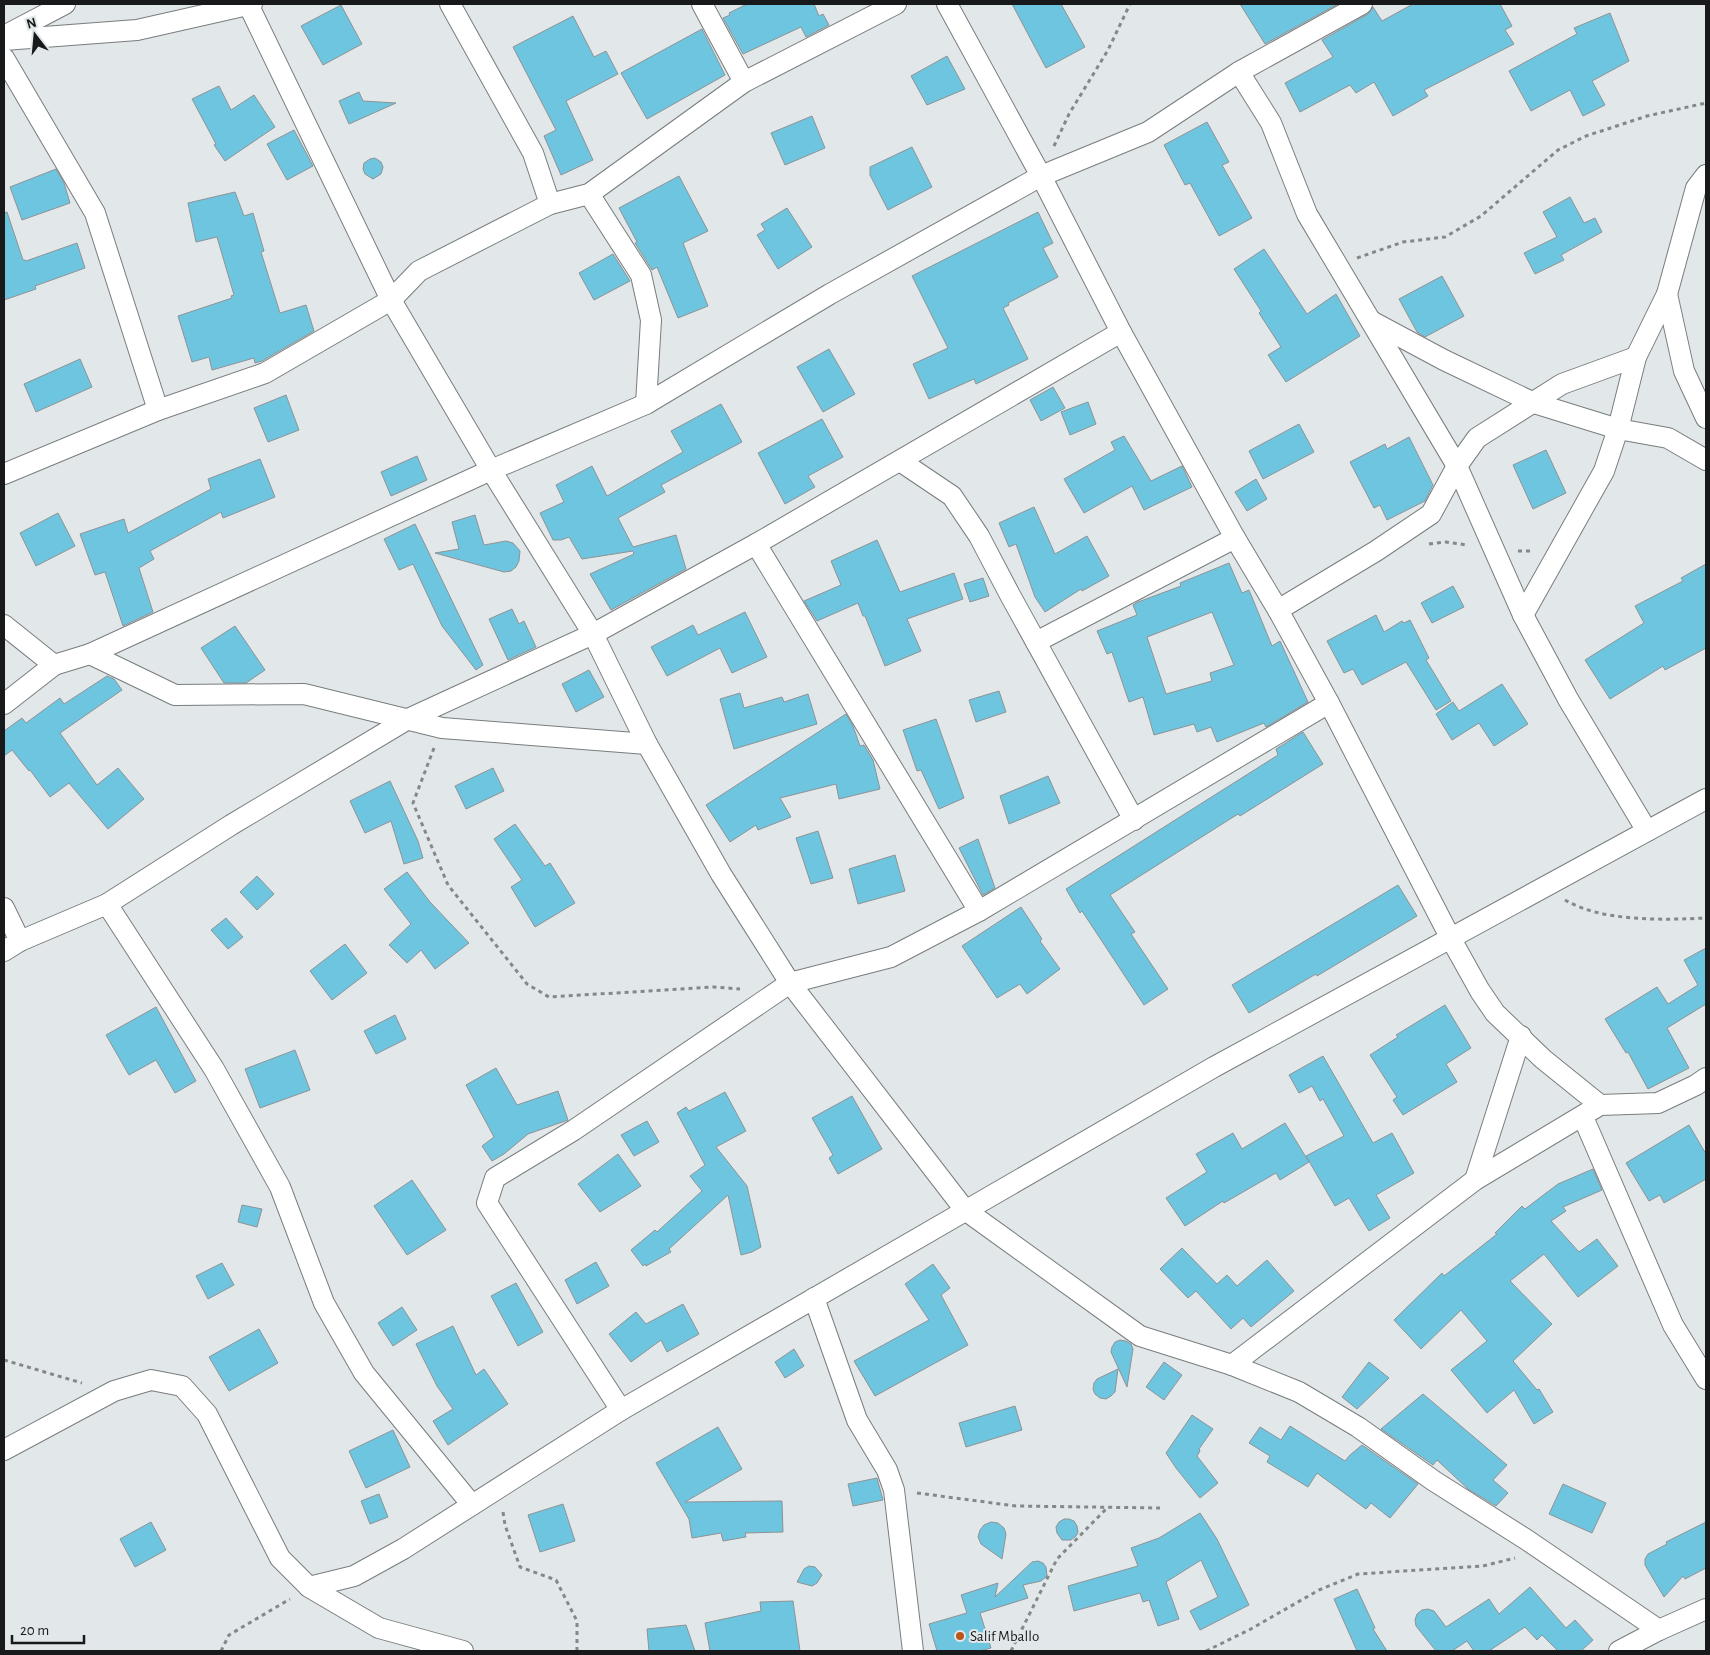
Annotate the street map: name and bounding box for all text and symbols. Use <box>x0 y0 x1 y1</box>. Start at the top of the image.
north arrow <box>10 10 60 60</box>
text: N <box>25 15 38 32</box>
scale bar <box>12 1612 85 1644</box>
text: 20 m <box>20 1623 49 1638</box>
place label: Salif Mballo <box>970 1629 1039 1644</box>
marker: Salif Mballo <box>954 1630 966 1642</box>

